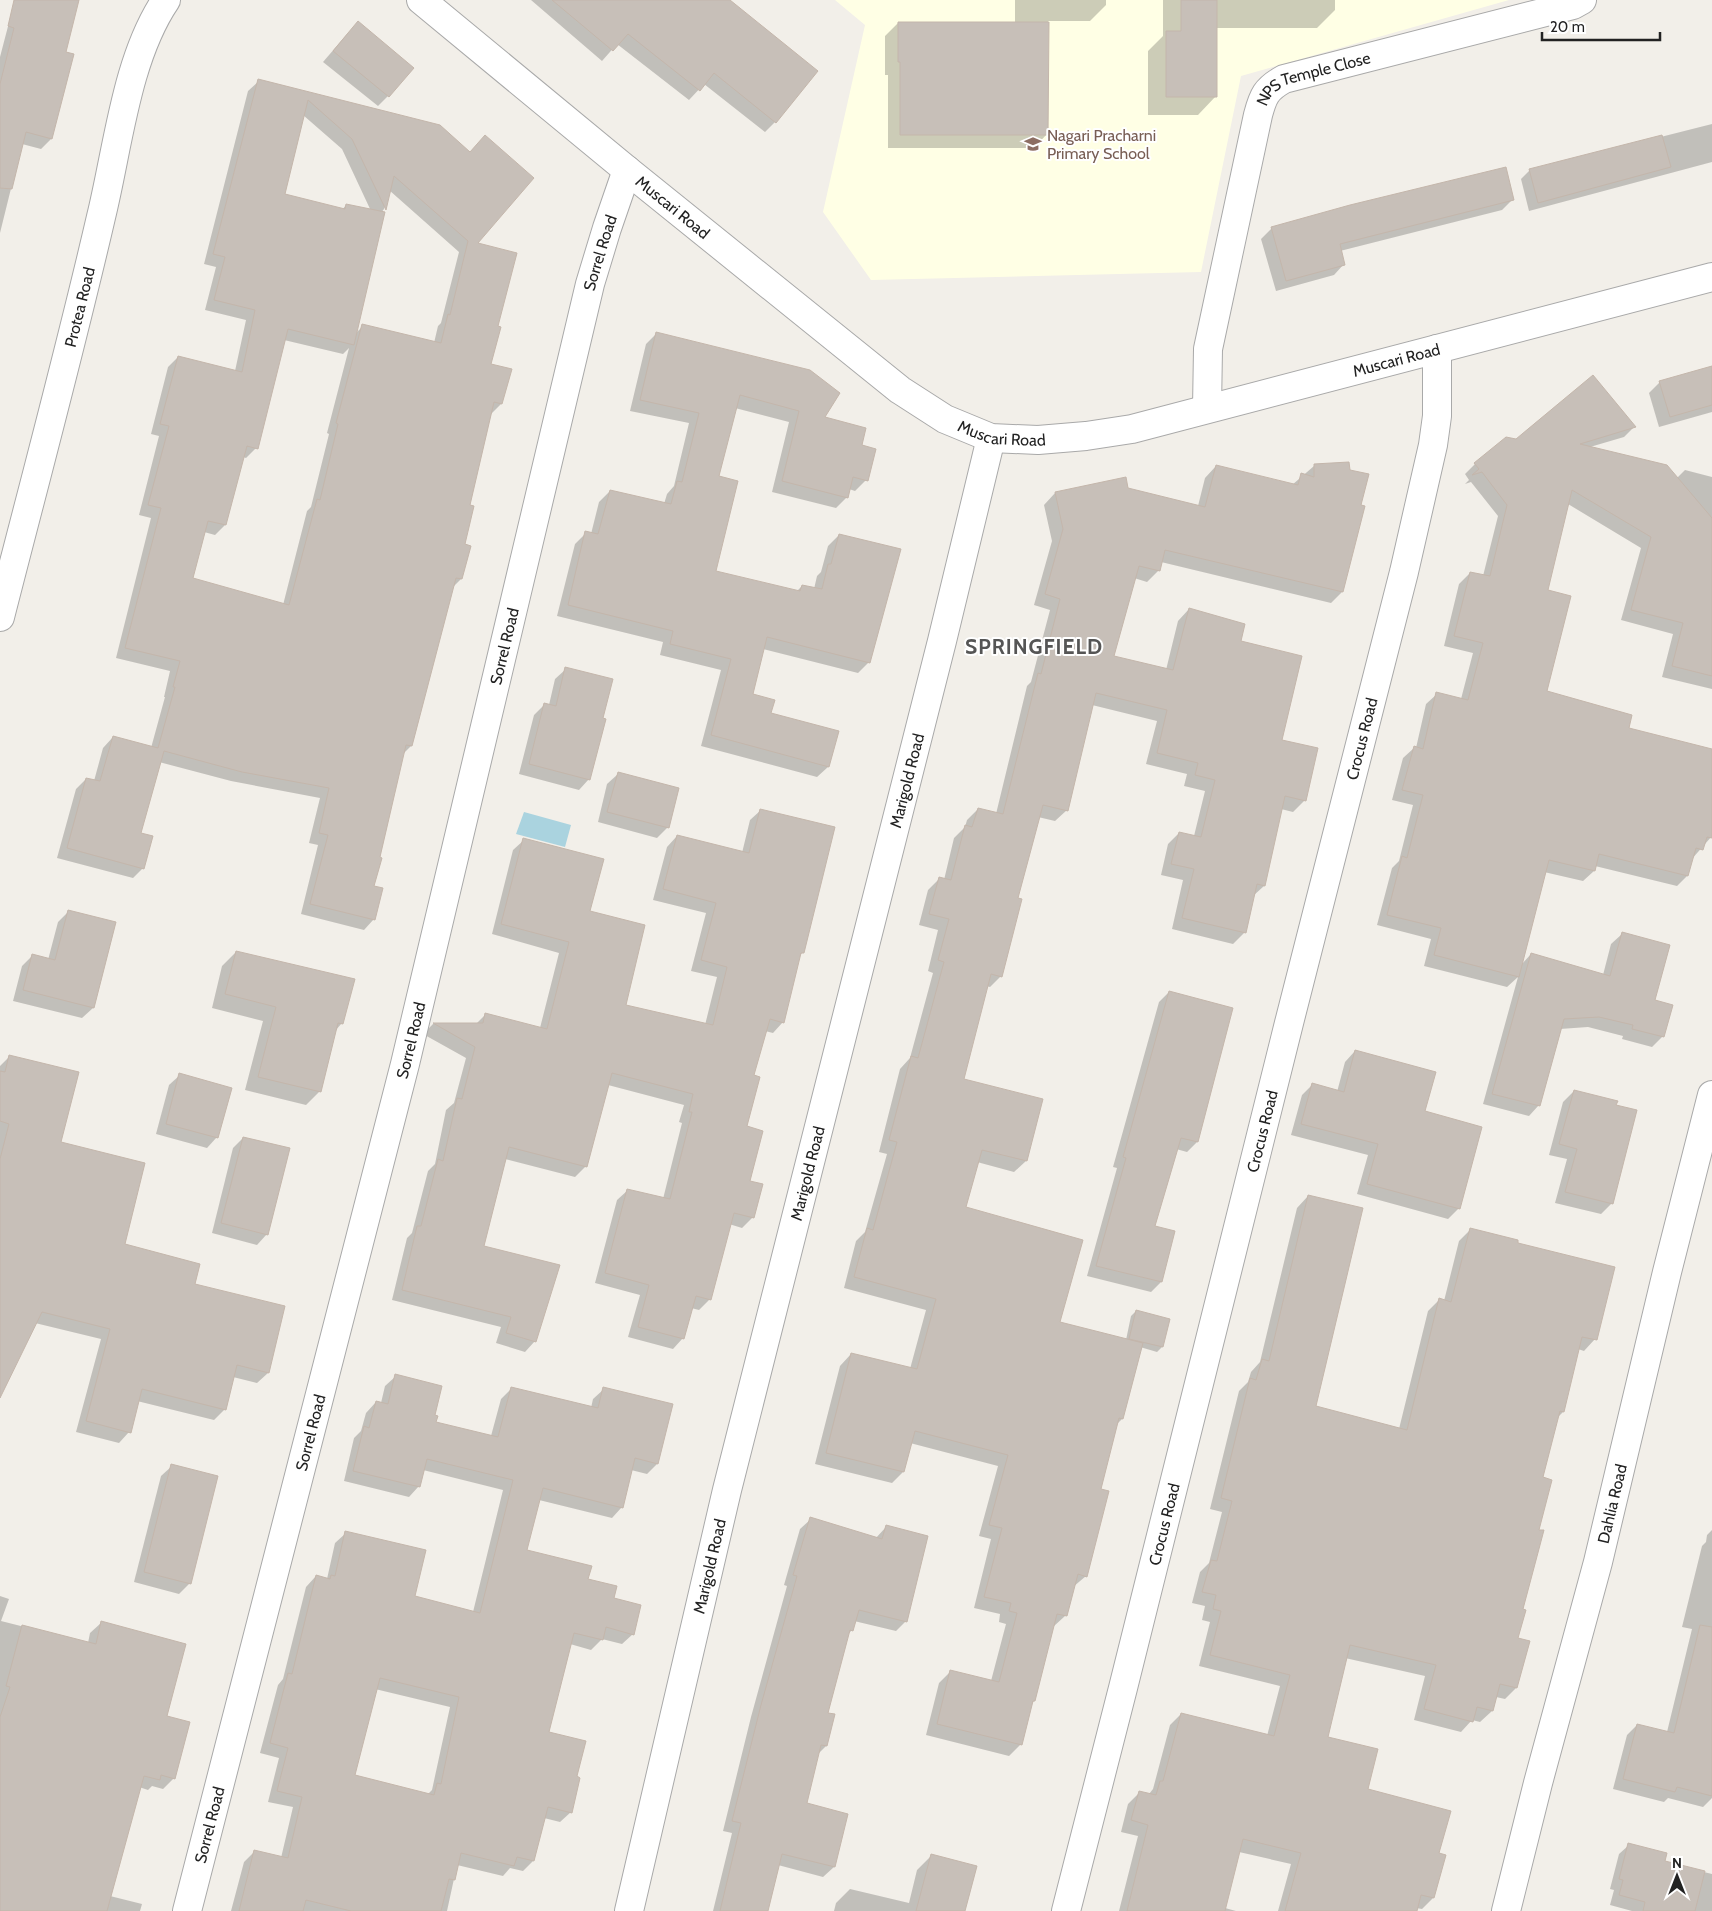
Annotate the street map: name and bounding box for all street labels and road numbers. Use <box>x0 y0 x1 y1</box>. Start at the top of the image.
street label: NPS Temple Close <box>1252 48 1372 108</box>
street label: Muscari Road <box>632 171 714 242</box>
street label: Sorrel Road <box>579 212 620 292</box>
street label: Protea Road <box>60 265 98 349</box>
street label: Muscari Road <box>1351 339 1442 380</box>
street label: Muscari Road <box>955 416 1047 450</box>
street label: Sorrel Road <box>486 606 522 687</box>
street label: Crocus Road <box>1342 696 1381 782</box>
street label: Marigold Road <box>886 731 928 830</box>
street label: Sorrel Road <box>392 1000 429 1081</box>
street label: Crocus Road <box>1243 1088 1281 1174</box>
street label: Marigold Road <box>786 1124 828 1223</box>
street label: Sorrel Road <box>291 1392 329 1473</box>
street label: Dahlia Road <box>1593 1462 1631 1545</box>
street label: Crocus Road <box>1144 1481 1183 1567</box>
street label: Marigold Road <box>689 1517 729 1616</box>
street label: Sorrel Road <box>190 1784 228 1865</box>

